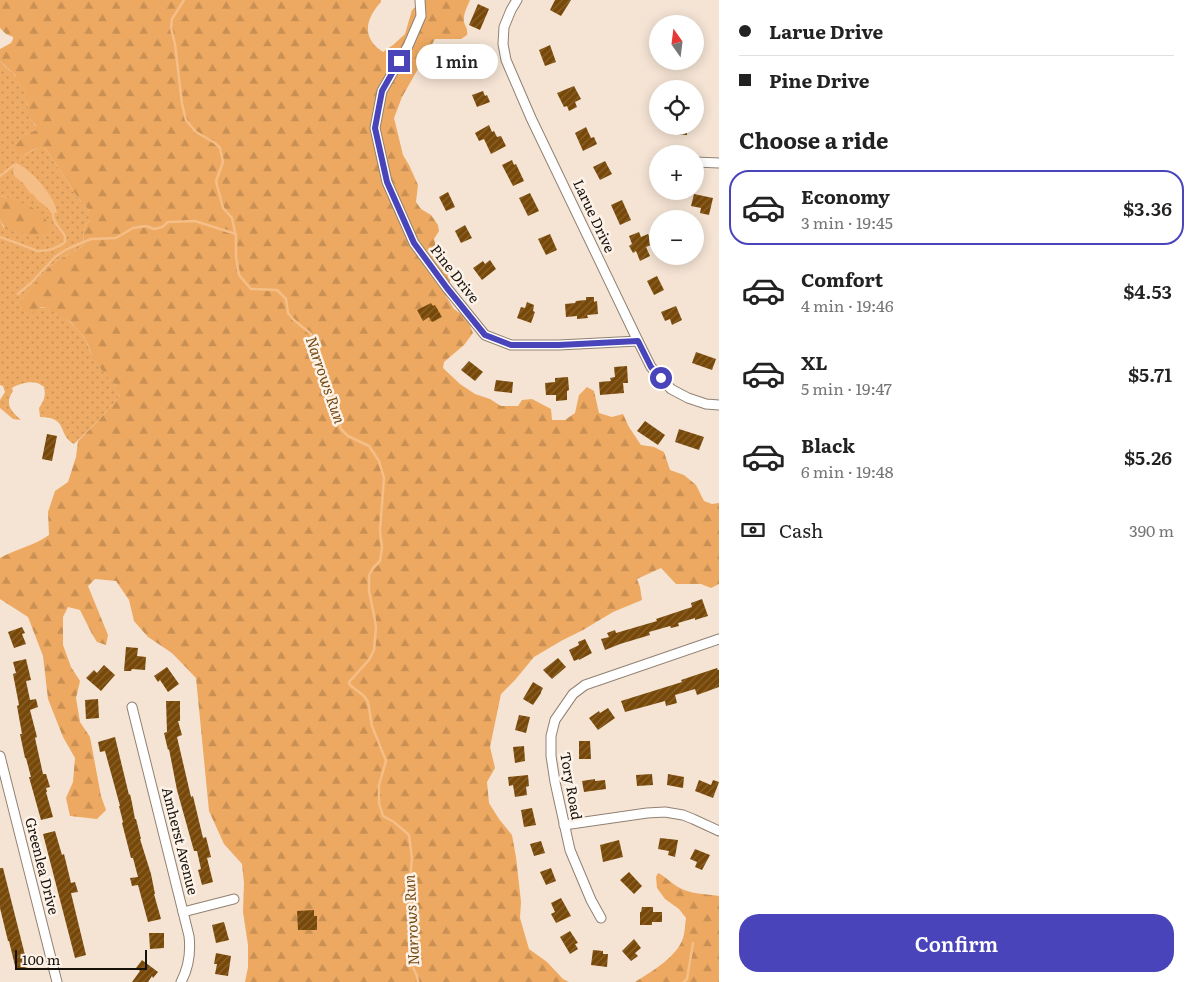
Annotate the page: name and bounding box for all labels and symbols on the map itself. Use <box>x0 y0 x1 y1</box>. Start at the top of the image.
north arrow <box>649 15 704 70</box>
callout: 1 min <box>416 44 499 78</box>
route end <box>388 50 410 72</box>
street label: Larue Drive <box>569 176 621 255</box>
street label: Pine Drive <box>427 240 485 307</box>
water label: Narrows Run <box>301 333 352 426</box>
route start <box>650 367 672 389</box>
street label: Tory Road <box>556 750 588 822</box>
street label: Amherst Avenue <box>158 785 204 897</box>
street label: Greenlea Drive <box>21 815 65 917</box>
water label: Narrows Run <box>397 874 424 966</box>
scale bar <box>15 947 148 970</box>

